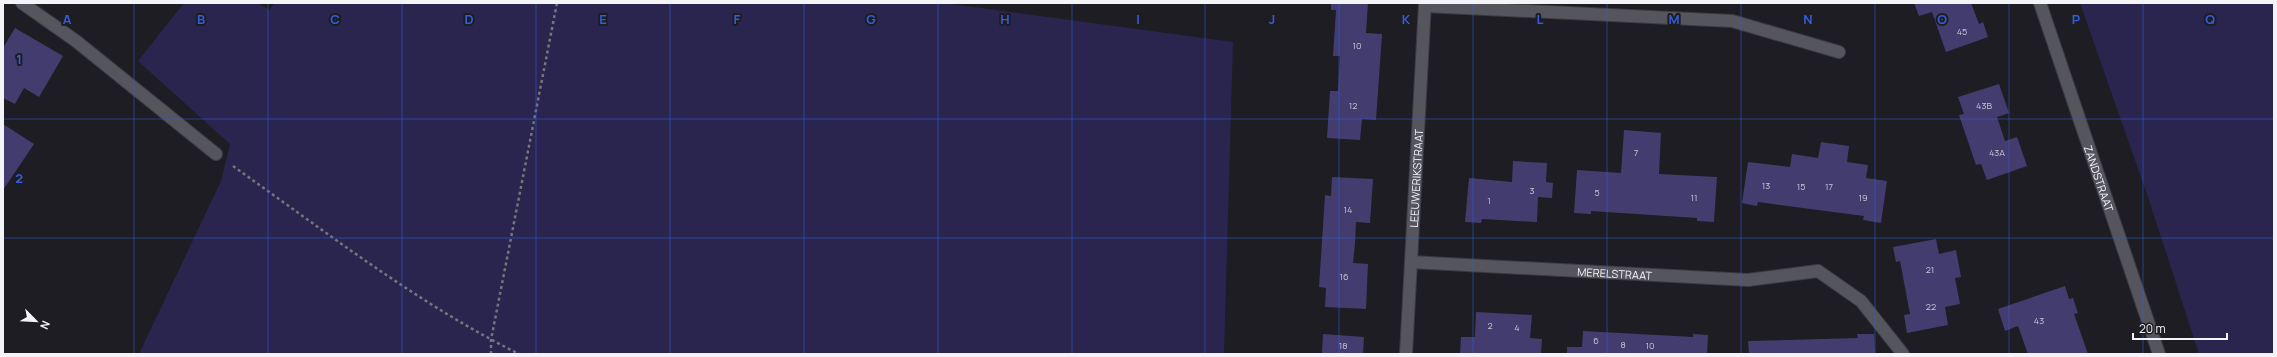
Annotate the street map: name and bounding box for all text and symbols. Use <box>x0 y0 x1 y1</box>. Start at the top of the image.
text: A <box>63 10 72 28</box>
text: B <box>197 10 205 28</box>
text: C <box>330 10 340 28</box>
text: D <box>464 10 474 28</box>
text: E <box>599 10 607 28</box>
text: F <box>734 10 741 28</box>
text: G <box>866 10 876 28</box>
text: H <box>1000 10 1010 28</box>
text: I <box>1136 10 1140 28</box>
text: J <box>1269 10 1275 28</box>
text: K <box>1402 10 1411 28</box>
text: L <box>1537 10 1544 28</box>
text: M <box>1668 10 1680 28</box>
text: N <box>1803 10 1813 28</box>
text: O <box>1937 10 1947 28</box>
text: P <box>2072 10 2080 28</box>
text: Q <box>2205 10 2215 28</box>
house number: 45 <box>1957 25 1967 38</box>
house number: 10 <box>1353 39 1362 52</box>
text: 1 <box>16 50 22 68</box>
house number: 12 <box>1349 99 1357 112</box>
house number: 43B <box>1976 99 1992 112</box>
street label: LEEUWERIKSTRAAT <box>1405 128 1426 228</box>
street label: ZANDSTRAAT <box>2081 143 2118 214</box>
house number: 7 <box>1634 146 1639 159</box>
house number: 43A <box>1989 146 2005 159</box>
text: 2 <box>15 169 23 187</box>
house number: 13 <box>1762 179 1770 192</box>
house number: 15 <box>1797 180 1805 193</box>
house number: 17 <box>1825 180 1833 193</box>
house number: 3 <box>1530 184 1535 197</box>
house number: 5 <box>1594 186 1600 199</box>
house number: 11 <box>1690 191 1698 204</box>
house number: 19 <box>1858 191 1868 204</box>
house number: 1 <box>1487 194 1491 207</box>
house number: 14 <box>1344 203 1352 216</box>
street label: MERELSTRAAT <box>1577 263 1653 282</box>
house number: 21 <box>1926 263 1934 276</box>
house number: 16 <box>1339 270 1349 283</box>
house number: 22 <box>1926 300 1936 313</box>
north arrow <box>16 301 56 341</box>
house number: 43 <box>2034 314 2044 327</box>
scale bar <box>2133 315 2227 341</box>
text: N <box>37 319 54 332</box>
house number: 2 <box>1487 319 1493 332</box>
text: 20 m <box>2139 320 2166 337</box>
house number: 4 <box>1514 321 1520 334</box>
house number: 6 <box>1593 334 1599 347</box>
house number: 8 <box>1620 338 1626 351</box>
house number: 18 <box>1339 339 1347 352</box>
house number: 10 <box>1646 339 1655 352</box>

